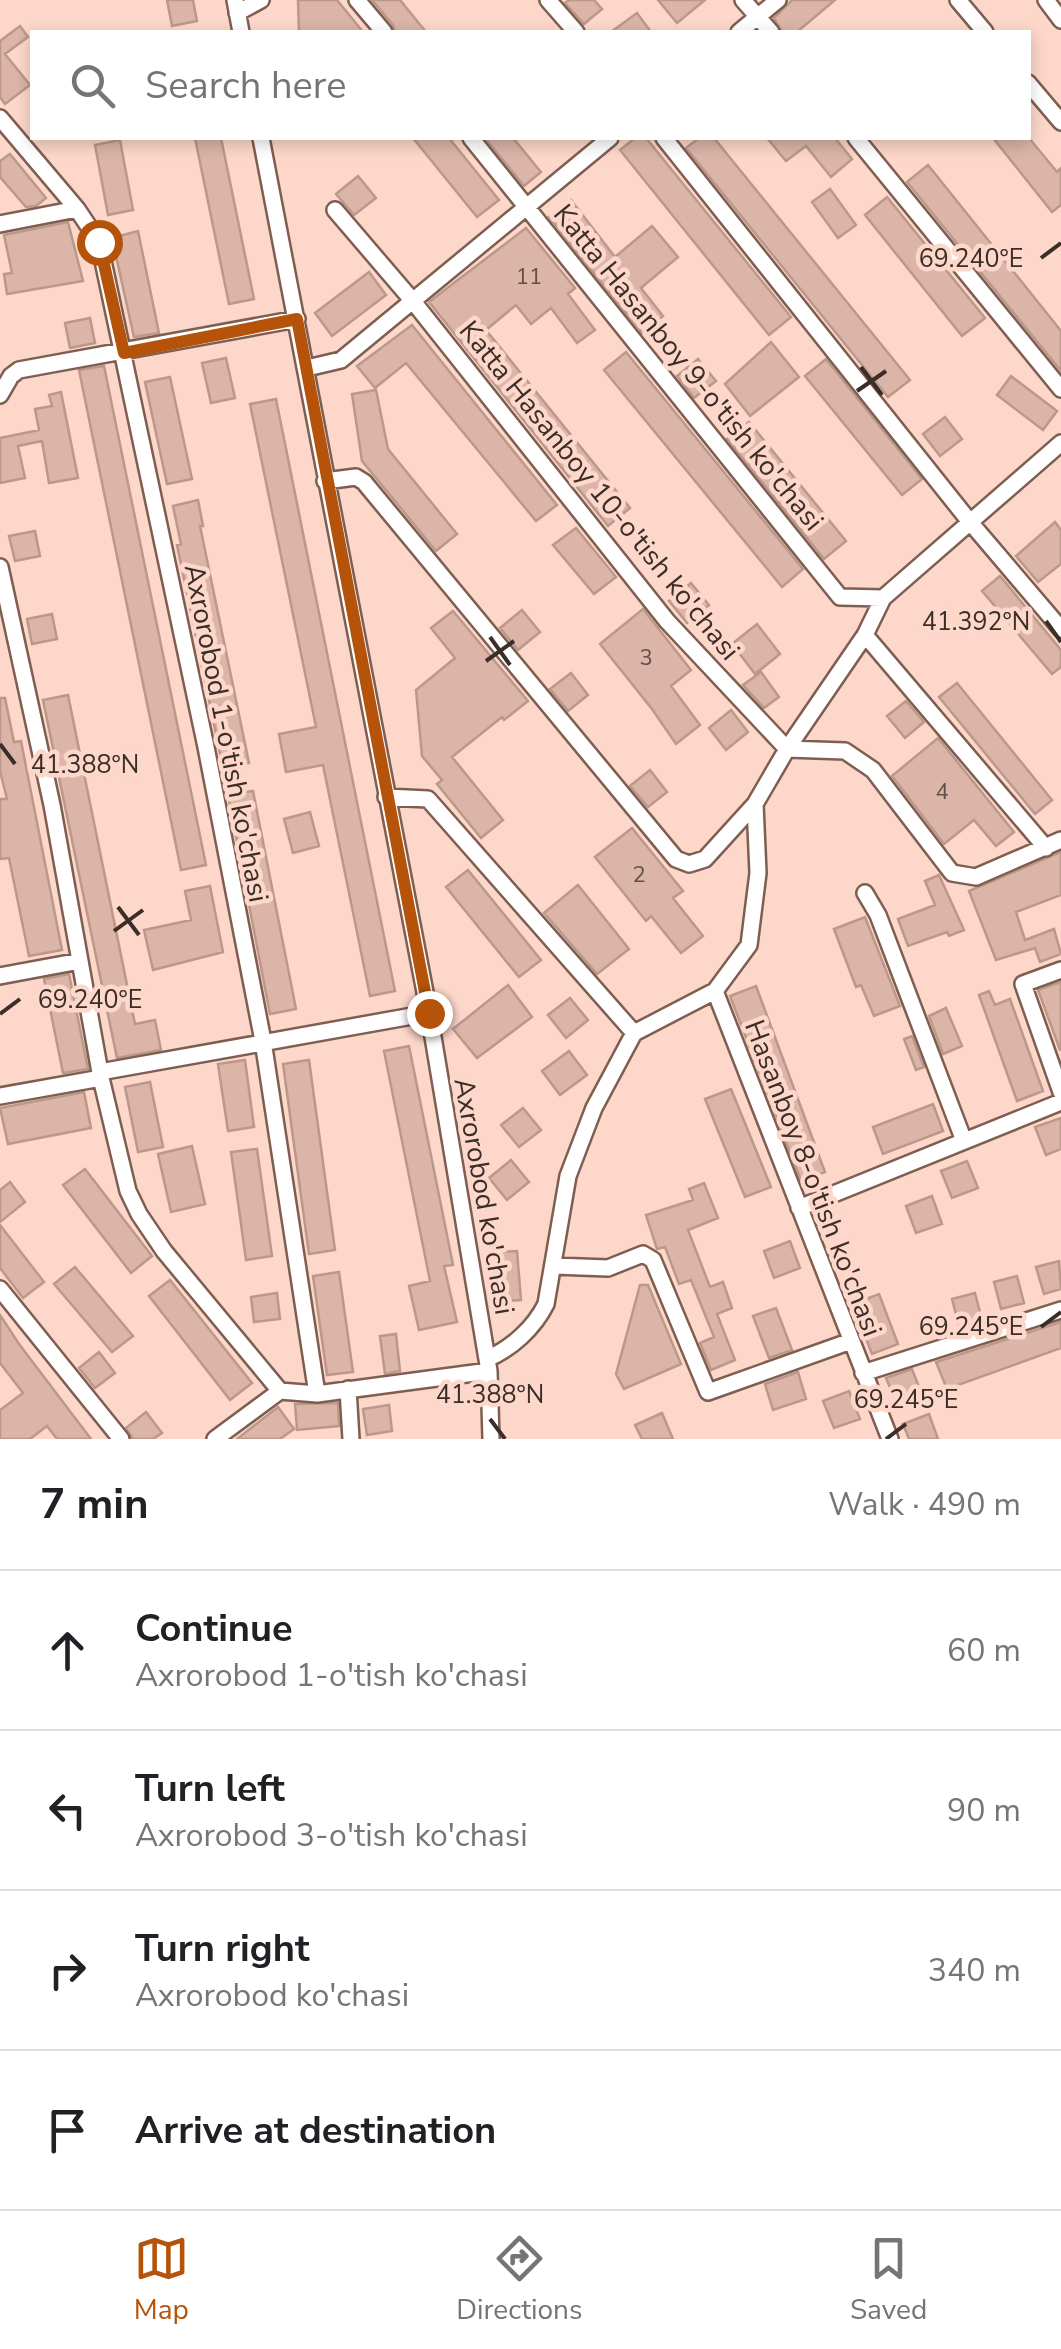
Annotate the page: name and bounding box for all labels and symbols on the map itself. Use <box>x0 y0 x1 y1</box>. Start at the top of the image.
street label: Katta Hasanboy 9-o'tish ko'chasi <box>544 196 832 539</box>
route start <box>77 220 123 266</box>
text: 69.240°E <box>919 242 1023 276</box>
house number: 11 <box>516 262 542 292</box>
street label: Katta Hasanboy 10-o'tish ko'chasi <box>450 313 748 668</box>
street label: Axrorobod 1-o'tish ko'chasi <box>175 561 277 905</box>
text: 41.392°N <box>922 605 1030 639</box>
house number: 3 <box>639 643 653 673</box>
text: 41.388°N <box>31 748 139 782</box>
house number: 4 <box>935 777 949 807</box>
house number: 2 <box>632 860 646 890</box>
text: 69.240°E <box>38 983 142 1017</box>
route end <box>407 991 453 1037</box>
street label: Hasanboy 8-o'tish ko'chasi <box>735 1015 891 1342</box>
street label: Axrorobod ko'chasi <box>444 1075 524 1318</box>
text: 69.245°E <box>919 1310 1023 1344</box>
text: 41.388°N <box>436 1378 544 1412</box>
text: 69.245°E <box>854 1383 958 1417</box>

